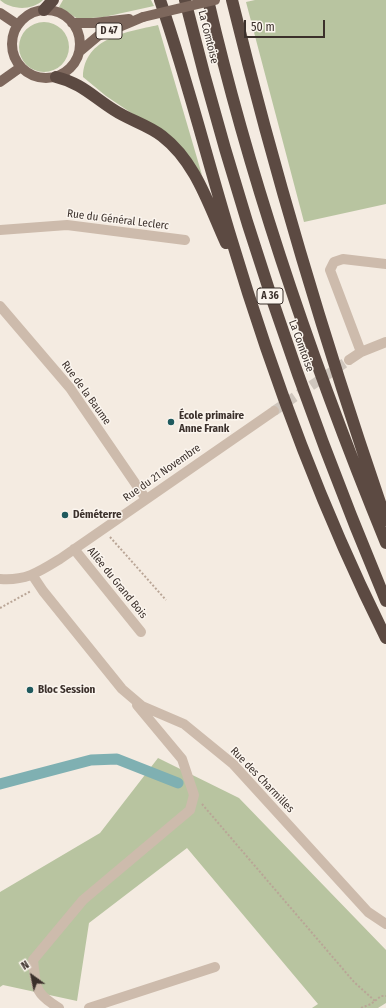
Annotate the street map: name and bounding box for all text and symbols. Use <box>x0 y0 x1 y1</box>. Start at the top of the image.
street label: La Comtoise <box>195 9 221 65</box>
scale bar <box>246 12 327 38</box>
text: 50 m <box>251 20 275 34</box>
road number: D 47 <box>96 23 122 39</box>
street label: Rue du Général Leclerc <box>66 207 170 233</box>
road number: A 36 <box>257 288 283 304</box>
street label: La Comtoise <box>285 318 317 374</box>
street label: Rue de la Baume <box>58 359 114 427</box>
place label: École primaire Anne Frank <box>179 409 244 435</box>
marker: École primaire Anne Frank <box>166 417 176 427</box>
street label: Rue du 21 Novembre <box>121 441 203 505</box>
place label: Déméterre <box>73 508 122 522</box>
marker: Déméterre <box>60 510 70 520</box>
street label: Allée du Grand Bois <box>84 545 150 621</box>
place label: Bloc Session <box>38 683 95 697</box>
marker: Bloc Session <box>25 685 35 695</box>
street label: Rue des Charmilles <box>227 744 297 816</box>
north arrow <box>12 956 52 996</box>
text: N <box>19 958 31 973</box>

